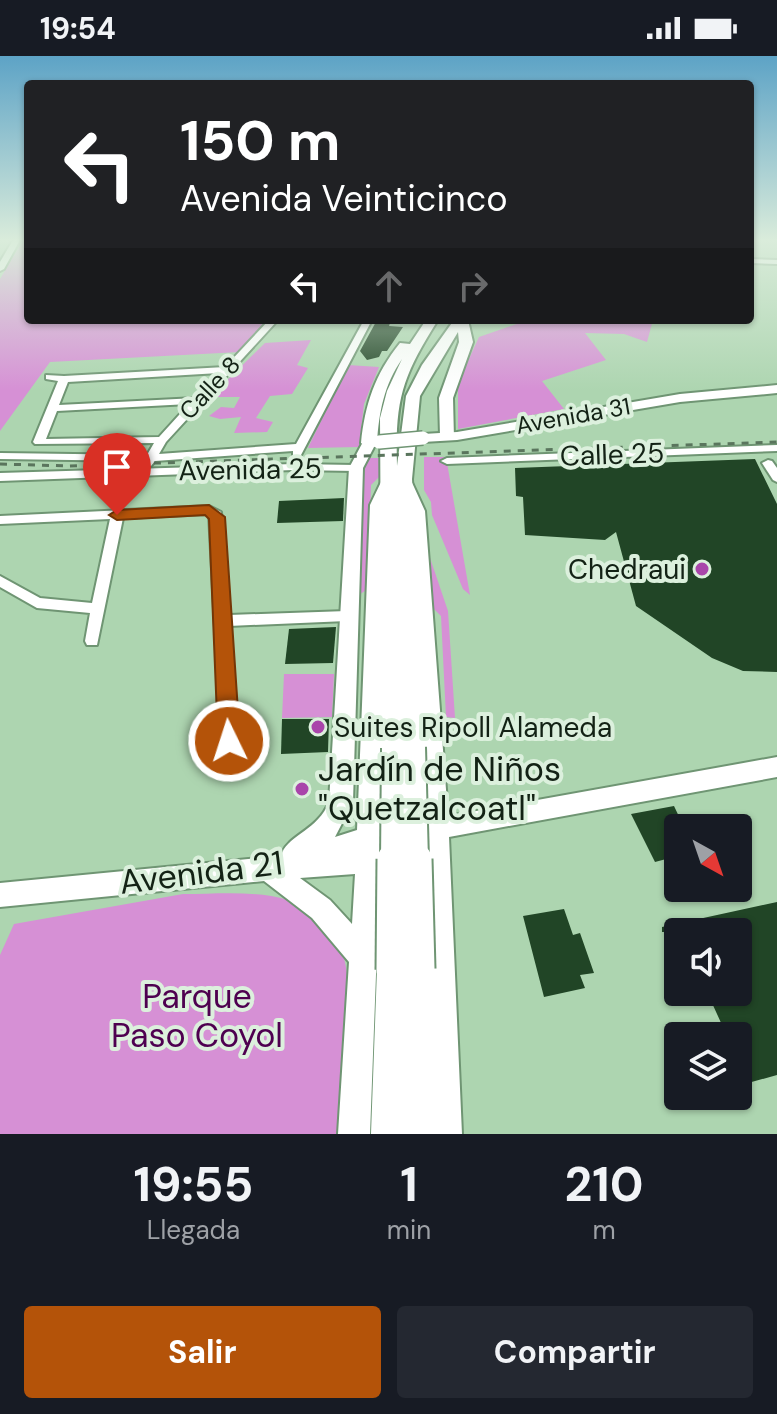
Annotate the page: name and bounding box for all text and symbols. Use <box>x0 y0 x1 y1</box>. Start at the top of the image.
text: 19:54 <box>40 9 116 48</box>
text: 150 m <box>180 104 341 177</box>
icon: left <box>48 112 152 216</box>
text: Avenida Veinticinco <box>180 175 508 222</box>
icon: left <box>283 264 327 308</box>
icon: ahead <box>367 264 411 308</box>
icon: right <box>451 264 495 308</box>
street label: Calle 8 <box>173 349 247 426</box>
street label: Avenida 31 <box>513 390 633 441</box>
pin <box>83 433 151 515</box>
street label: Calle 25 <box>559 434 665 475</box>
icon: arrive <box>95 445 139 489</box>
street label: Avenida 25 <box>178 450 322 489</box>
place label: Chedraui <box>568 551 686 588</box>
marker: Chedraui <box>693 560 711 578</box>
position arrow <box>187 699 271 783</box>
place label: Suites Ripoll Alameda <box>334 709 612 746</box>
marker: Suites Ripoll Alameda <box>309 718 327 736</box>
place label: Jardín de Niños "Quetzalcoatl" <box>318 747 561 831</box>
marker: Jardín de Niños "Quetzalcoatl" <box>293 780 311 798</box>
north arrow <box>664 814 752 902</box>
map controls <box>664 814 752 1110</box>
street label: Avenida 21 <box>117 840 285 905</box>
button: sound <box>664 918 752 1006</box>
park label: Parque Paso Coyol <box>111 974 283 1058</box>
button: layers <box>664 1022 752 1110</box>
text: 19:55 <box>133 1153 253 1216</box>
text: 1 <box>400 1153 418 1216</box>
text: 210 <box>565 1153 644 1216</box>
text: Llegada <box>147 1213 240 1247</box>
text: min <box>387 1213 431 1247</box>
text: m <box>592 1213 616 1247</box>
button: Salir <box>24 1306 381 1398</box>
button: Compartir <box>397 1306 753 1398</box>

